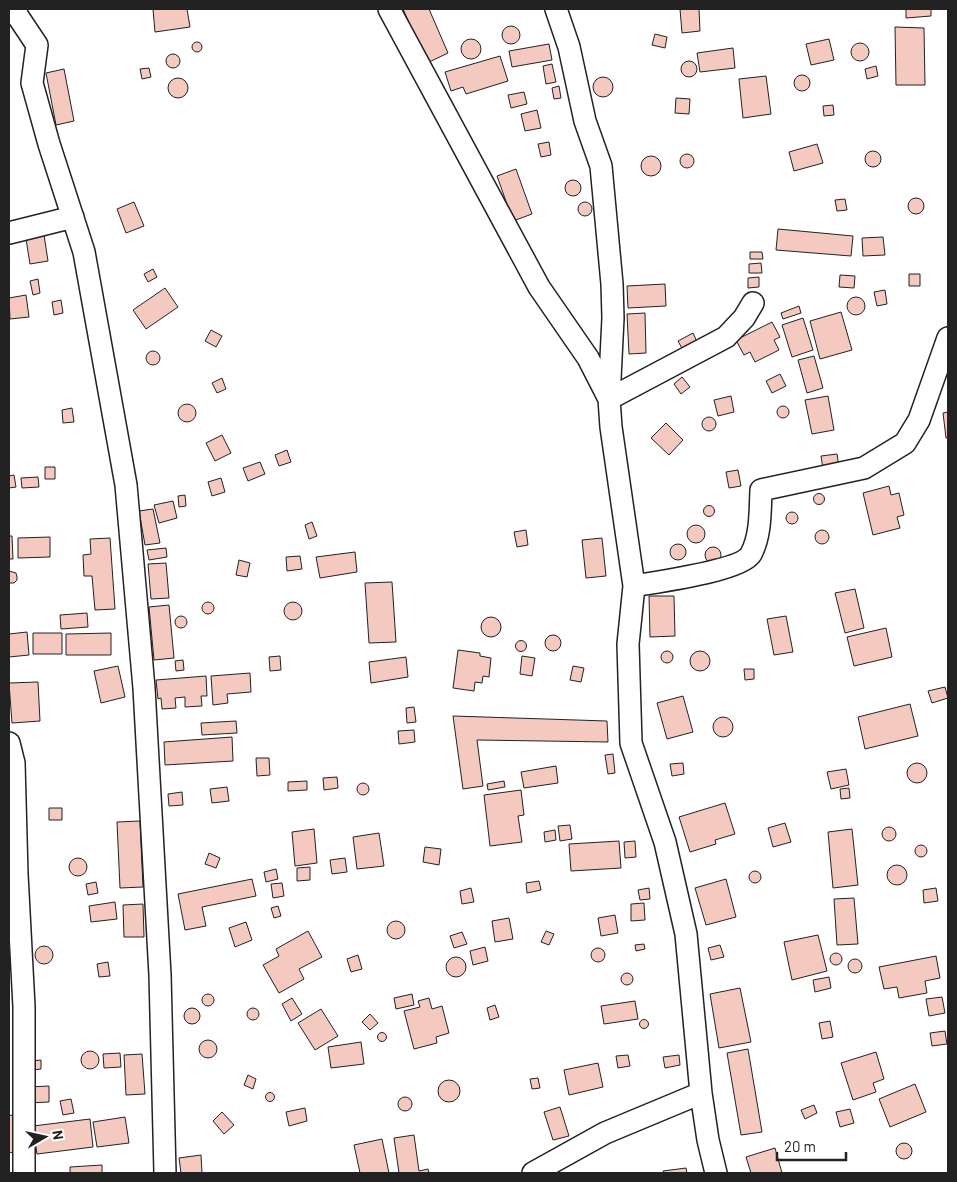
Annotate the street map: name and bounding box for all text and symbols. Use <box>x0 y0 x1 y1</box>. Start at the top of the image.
north arrow <box>20 1112 70 1162</box>
text: N <box>49 1129 67 1141</box>
scale bar <box>777 1130 846 1162</box>
text: 20 m <box>784 1137 816 1155</box>

